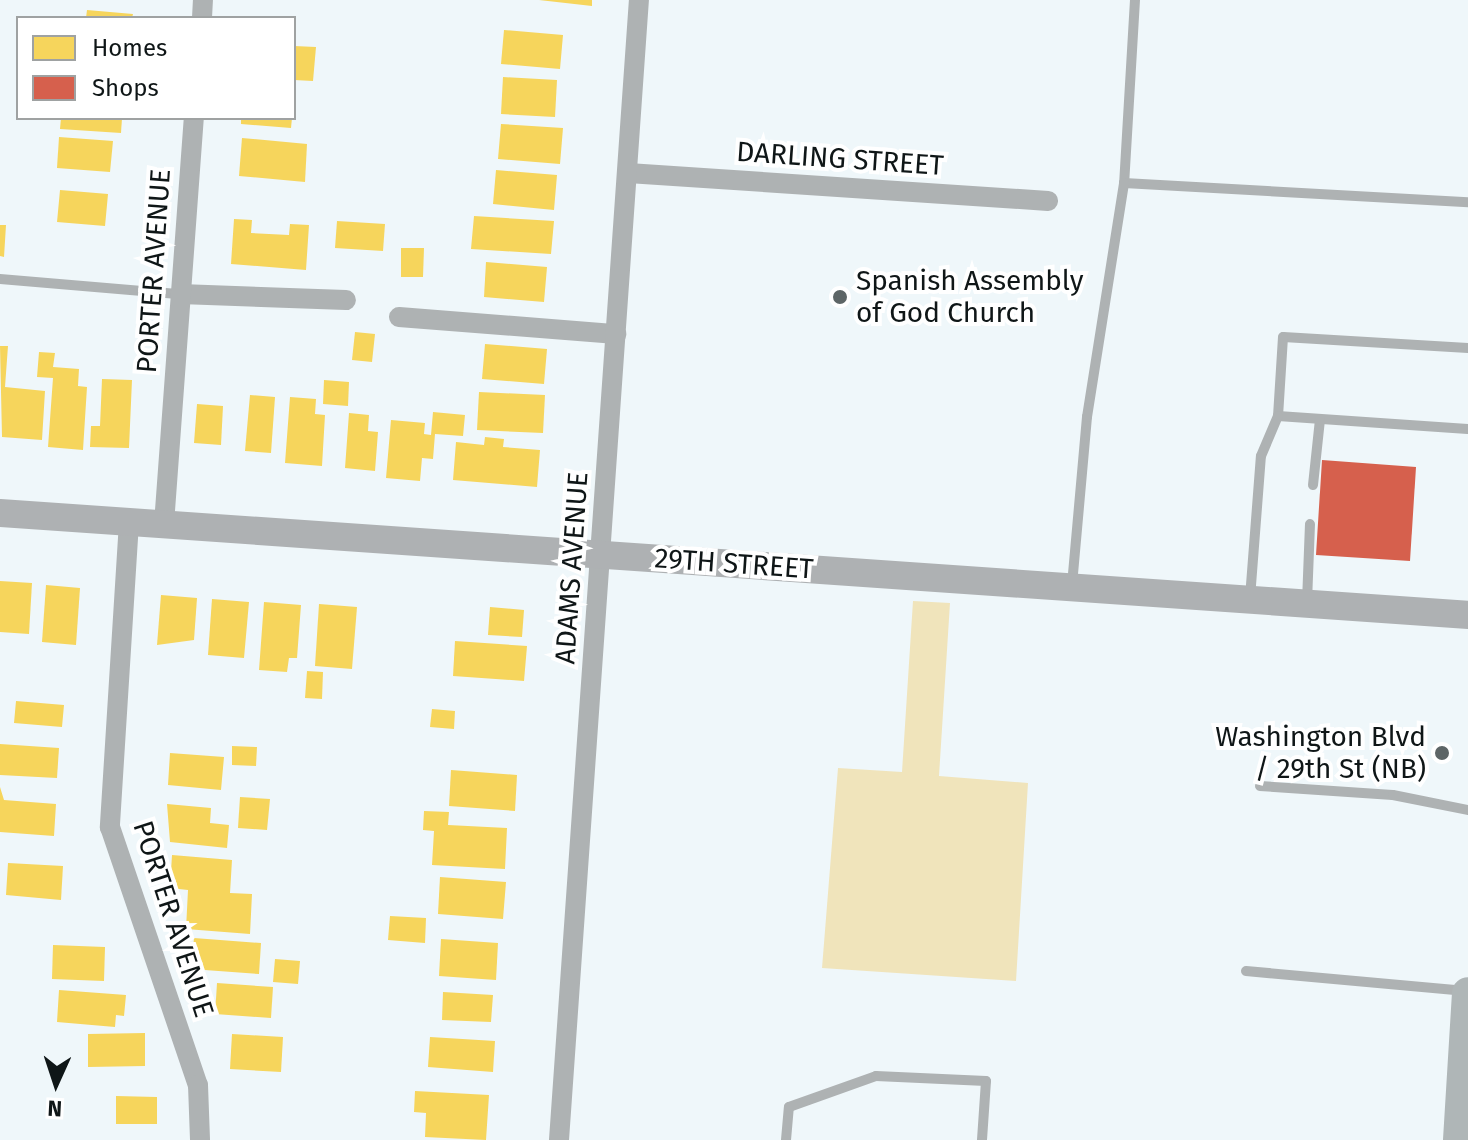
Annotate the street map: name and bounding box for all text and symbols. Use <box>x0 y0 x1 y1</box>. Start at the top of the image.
legend <box>16 16 296 120</box>
text: Homes <box>92 34 167 62</box>
text: Shops <box>92 74 159 102</box>
street label: DARLING STREET <box>735 135 945 183</box>
street label: PORTER AVENUE <box>130 168 178 374</box>
place label: Spanish Assembly of God Church <box>856 264 1084 330</box>
marker: Spanish Assembly of God Church <box>831 288 849 306</box>
street label: ADAMS AVENUE <box>549 471 595 665</box>
street label: 29TH STREET <box>653 542 815 586</box>
place label: Washington Blvd / 29th St (NB) <box>1215 720 1426 786</box>
marker: Washington Blvd / 29th St (NB) <box>1433 744 1451 762</box>
street label: PORTER AVENUE <box>125 816 221 1022</box>
north arrow <box>16 1044 96 1124</box>
text: N <box>47 1095 63 1122</box>

